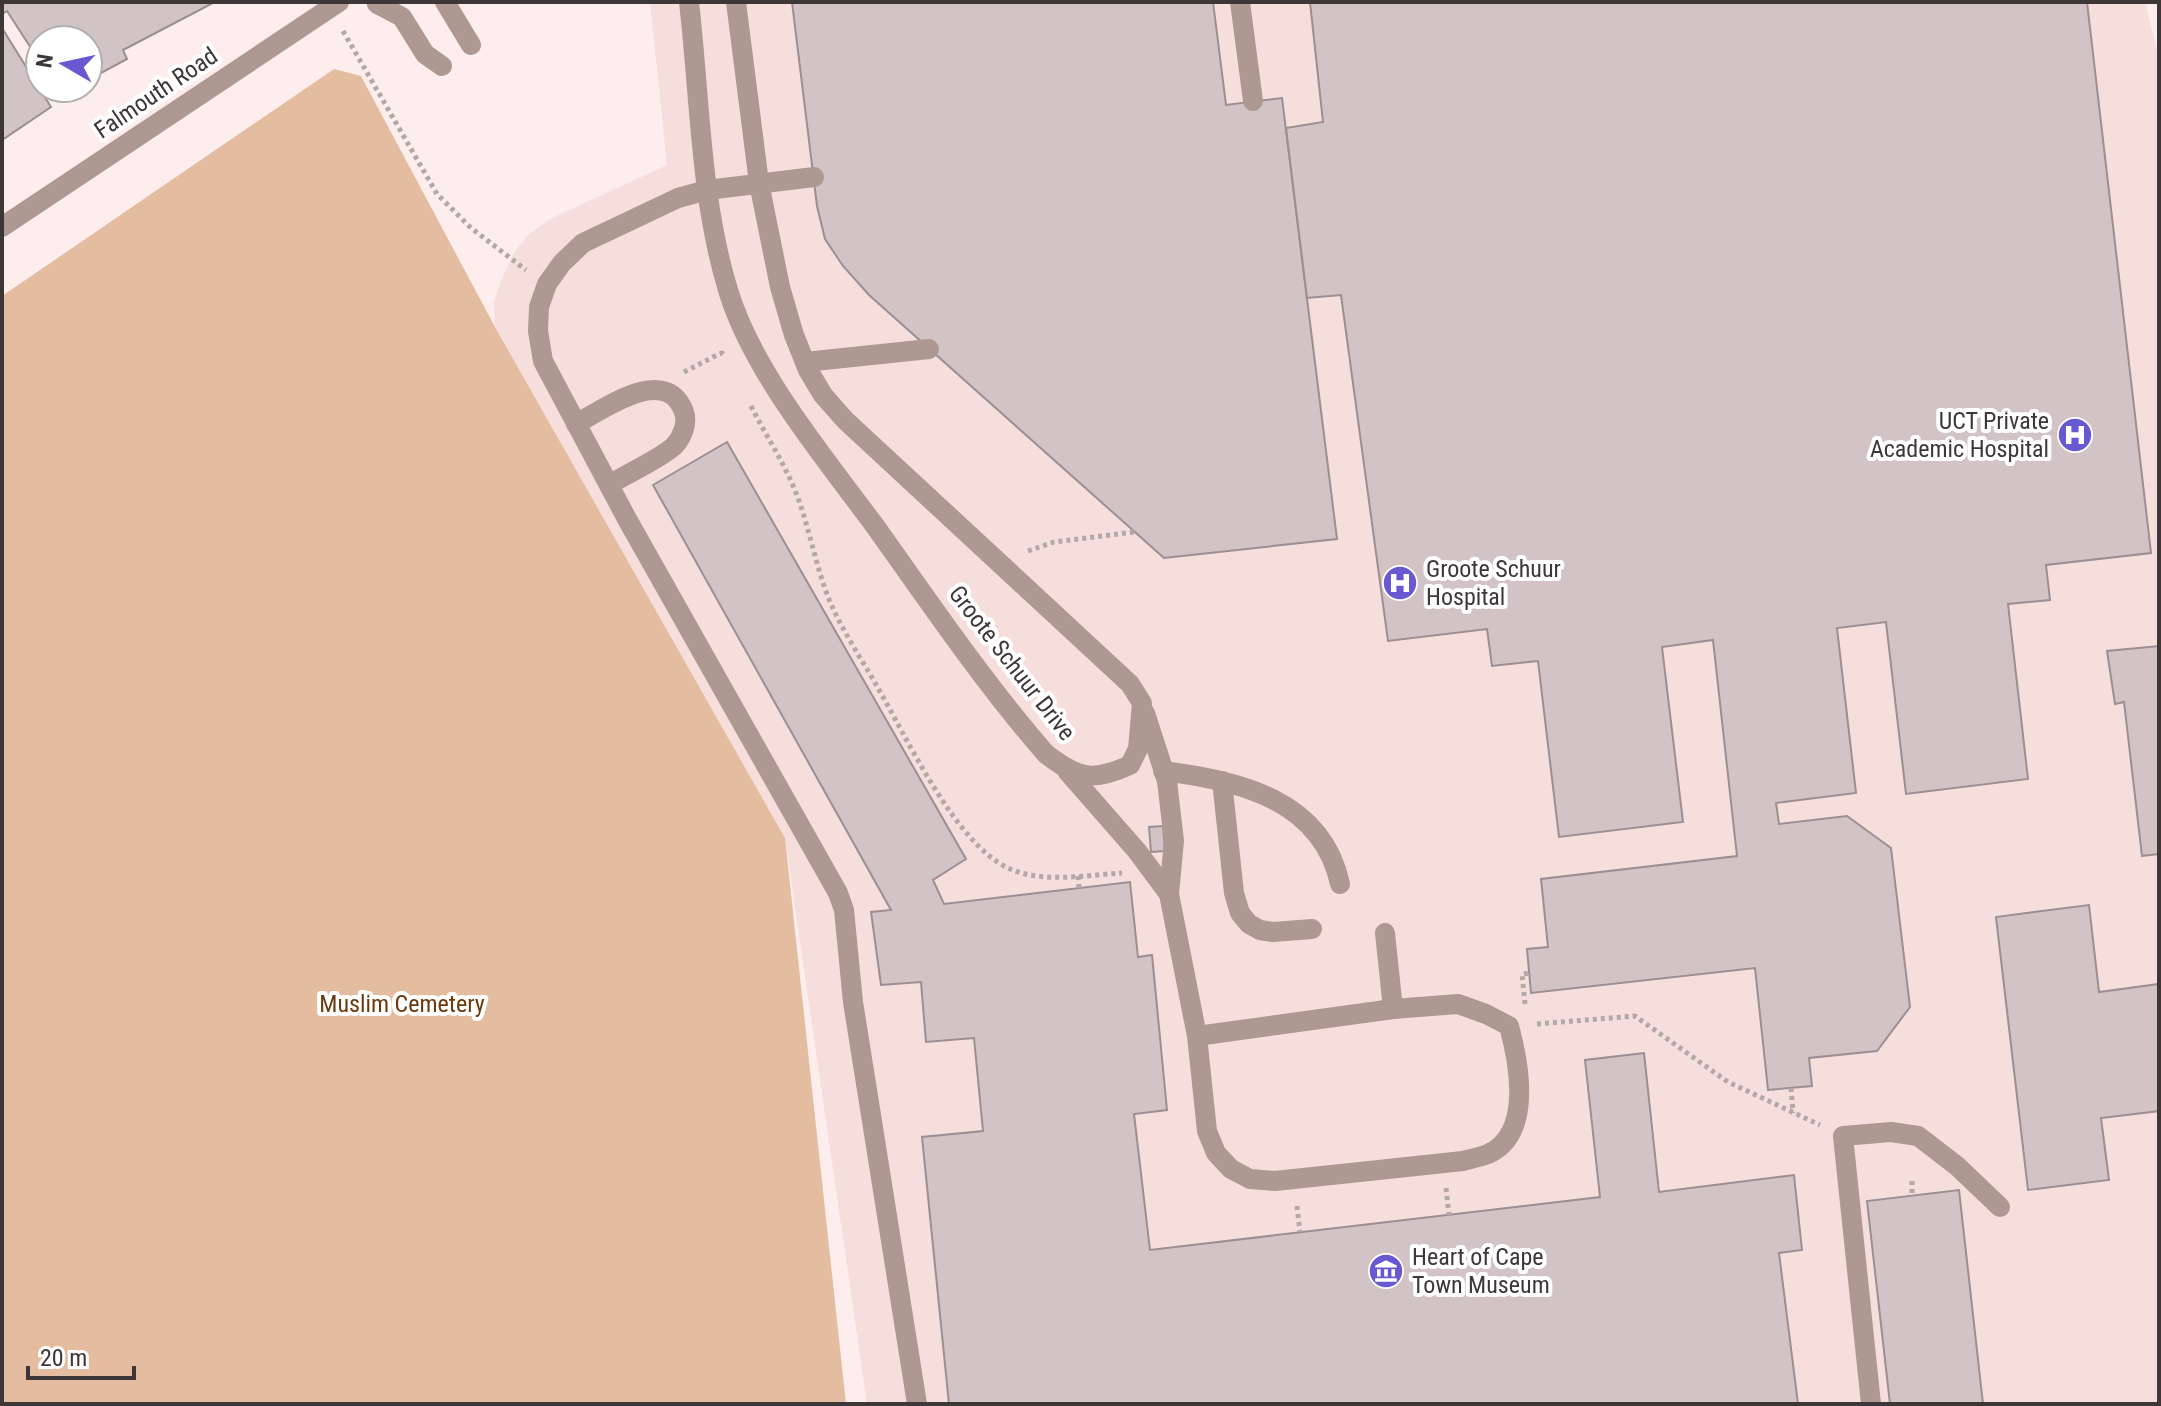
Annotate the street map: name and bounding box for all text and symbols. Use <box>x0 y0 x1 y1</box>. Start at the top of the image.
north arrow <box>24 24 104 104</box>
street label: Falmouth Road <box>89 42 223 144</box>
text: N <box>31 52 58 70</box>
place label: UCT Private Academic Hospital <box>1870 407 2049 463</box>
hospital icon: UCT Private Academic Hospital <box>2056 416 2094 454</box>
place label: Groote Schuur Hospital <box>1426 555 1561 611</box>
hospital icon: Groote Schuur Hospital <box>1381 564 1419 602</box>
street label: Groote Schuur Drive <box>943 580 1081 746</box>
park label: Muslim Cemetery <box>319 990 485 1018</box>
place label: Heart of Cape Town Museum <box>1412 1243 1550 1299</box>
museum icon: Heart of Cape Town Museum <box>1367 1252 1405 1290</box>
scale bar <box>28 1330 134 1380</box>
text: 20 m <box>40 1344 87 1372</box>

